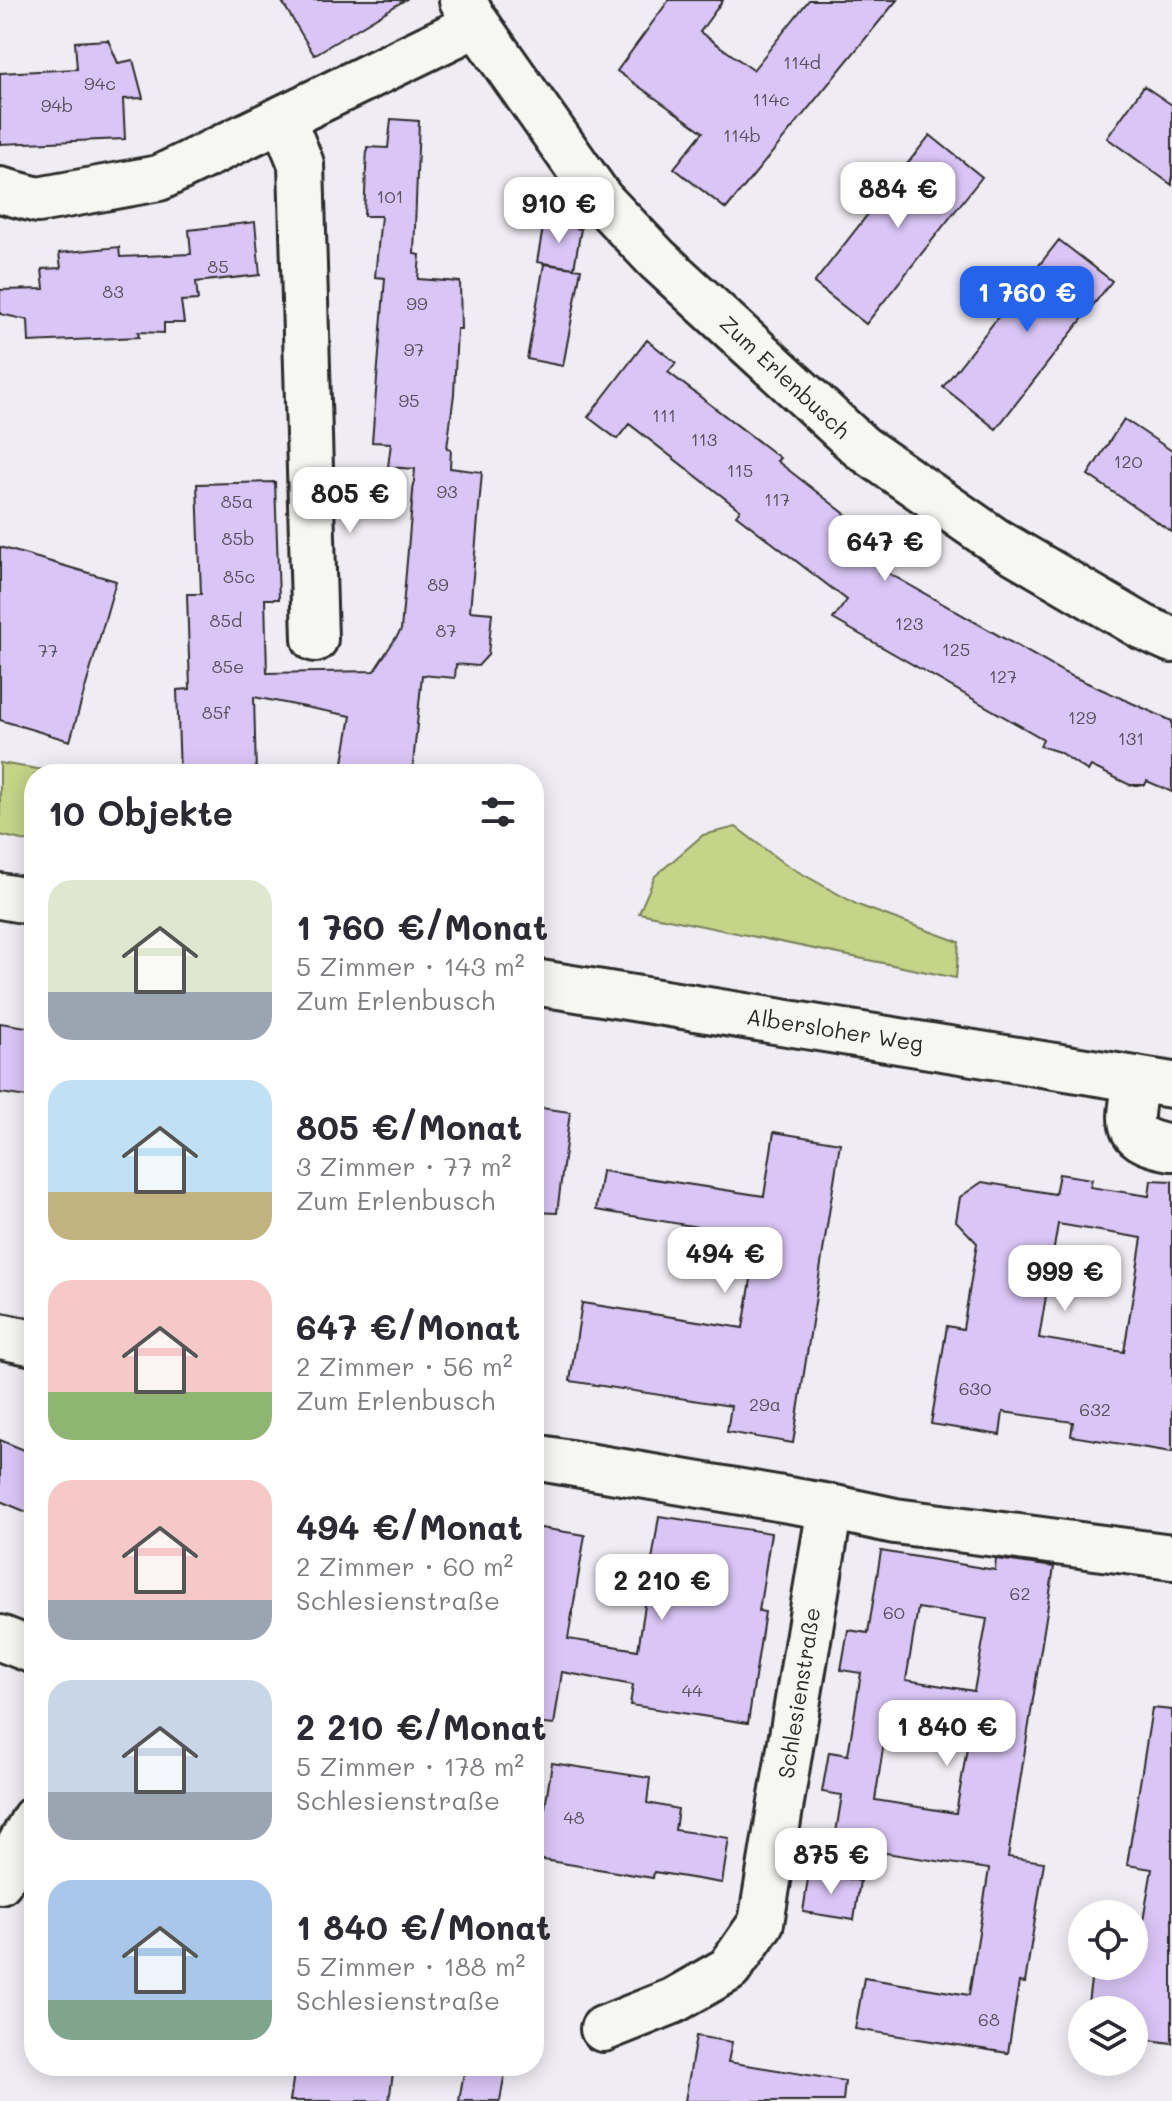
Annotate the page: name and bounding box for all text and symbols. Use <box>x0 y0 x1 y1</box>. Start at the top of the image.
house number: 114d <box>783 50 821 74</box>
house number: 94c <box>84 71 116 95</box>
house number: 114c <box>752 87 790 111</box>
house number: 94b <box>41 93 73 117</box>
house number: 114b <box>723 123 761 147</box>
pin: 884 € <box>842 162 954 230</box>
text: 884 € <box>858 171 938 205</box>
pin: 910 € <box>503 177 615 245</box>
house number: 101 <box>376 184 404 208</box>
text: 910 € <box>522 186 596 220</box>
house number: 85 <box>207 254 229 278</box>
pin: 1 760 € <box>953 266 1101 334</box>
text: 1 760 € <box>978 275 1076 309</box>
house number: 83 <box>102 279 124 303</box>
house number: 99 <box>406 291 428 315</box>
street label: Zum Erlenbusch <box>714 309 857 445</box>
house number: 97 <box>404 337 424 361</box>
house number: 95 <box>398 388 420 412</box>
house number: 111 <box>652 403 676 427</box>
house number: 113 <box>691 427 717 451</box>
house number: 120 <box>1113 449 1143 473</box>
house number: 115 <box>727 458 753 482</box>
pin: 805 € <box>294 467 406 535</box>
text: 805 € <box>311 476 389 510</box>
house number: 93 <box>436 479 458 503</box>
house number: 117 <box>764 487 790 511</box>
house number: 85a <box>221 489 253 513</box>
pin: 647 € <box>829 515 941 583</box>
text: 647 € <box>846 524 924 558</box>
house number: 85b <box>222 526 254 550</box>
house number: 85c <box>223 564 255 588</box>
house number: 89 <box>427 572 449 596</box>
house number: 85d <box>210 608 242 632</box>
house number: 123 <box>895 611 923 635</box>
house number: 87 <box>436 618 456 642</box>
house number: 125 <box>942 637 970 661</box>
house number: 77 <box>38 638 58 662</box>
house number: 85e <box>212 654 244 678</box>
house number: 127 <box>989 664 1017 688</box>
house number: 85f <box>202 700 231 724</box>
house number: 129 <box>1068 705 1097 729</box>
house number: 131 <box>1118 726 1144 750</box>
text: 10 Objekte <box>48 790 233 835</box>
icon: filters <box>476 790 520 834</box>
text: 1 760 €/Monat <box>296 904 548 949</box>
icon: home <box>112 912 208 1008</box>
text: 5 Zimmer · 143 m² <box>296 949 525 983</box>
text: Zum Erlenbusch <box>296 983 495 1017</box>
street label: Albersloher Weg <box>745 1001 925 1058</box>
text: 805 €/Monat <box>296 1104 522 1149</box>
icon: home <box>112 1112 208 1208</box>
text: 3 Zimmer · 77 m² <box>296 1149 511 1183</box>
text: Zum Erlenbusch <box>296 1183 495 1217</box>
pin: 494 € <box>669 1227 781 1295</box>
text: 494 € <box>685 1236 765 1270</box>
pin: 999 € <box>1009 1245 1121 1313</box>
text: 999 € <box>1026 1254 1104 1288</box>
text: 647 €/Monat <box>296 1304 520 1349</box>
icon: home <box>112 1312 208 1408</box>
text: 2 Zimmer · 56 m² <box>296 1349 513 1383</box>
house number: 630 <box>959 1376 991 1400</box>
text: Zum Erlenbusch <box>296 1383 495 1417</box>
house number: 29a <box>749 1392 781 1416</box>
house number: 632 <box>1079 1397 1111 1421</box>
text: 494 €/Monat <box>296 1504 523 1549</box>
icon: home <box>112 1512 208 1608</box>
text: 2 Zimmer · 60 m² <box>296 1549 513 1583</box>
pin: 2 210 € <box>588 1554 736 1622</box>
text: 2 210 € <box>613 1563 711 1597</box>
house number: 62 <box>1010 1581 1030 1605</box>
text: Schlesienstraße <box>296 1583 500 1617</box>
house number: 60 <box>883 1600 905 1624</box>
street label: Schlesienstraße <box>771 1605 826 1781</box>
house number: 44 <box>681 1678 703 1702</box>
pin: 1 840 € <box>873 1700 1021 1768</box>
text: 2 210 €/Monat <box>296 1704 546 1749</box>
text: 1 840 € <box>897 1709 997 1743</box>
icon: home <box>112 1712 208 1808</box>
text: 5 Zimmer · 178 m² <box>296 1749 524 1783</box>
text: Schlesienstraße <box>296 1783 500 1817</box>
house number: 48 <box>563 1805 585 1829</box>
pin: 875 € <box>775 1828 887 1896</box>
text: 875 € <box>793 1837 869 1871</box>
map controls <box>1068 1900 1148 2076</box>
button: locate <box>1068 1900 1148 1980</box>
text: 1 840 €/Monat <box>296 1904 551 1949</box>
icon: home <box>112 1912 208 2008</box>
text: 5 Zimmer · 188 m² <box>296 1949 525 1983</box>
text: Schlesienstraße <box>296 1983 500 2017</box>
button: layers <box>1068 1996 1148 2076</box>
house number: 68 <box>978 2007 1000 2031</box>

